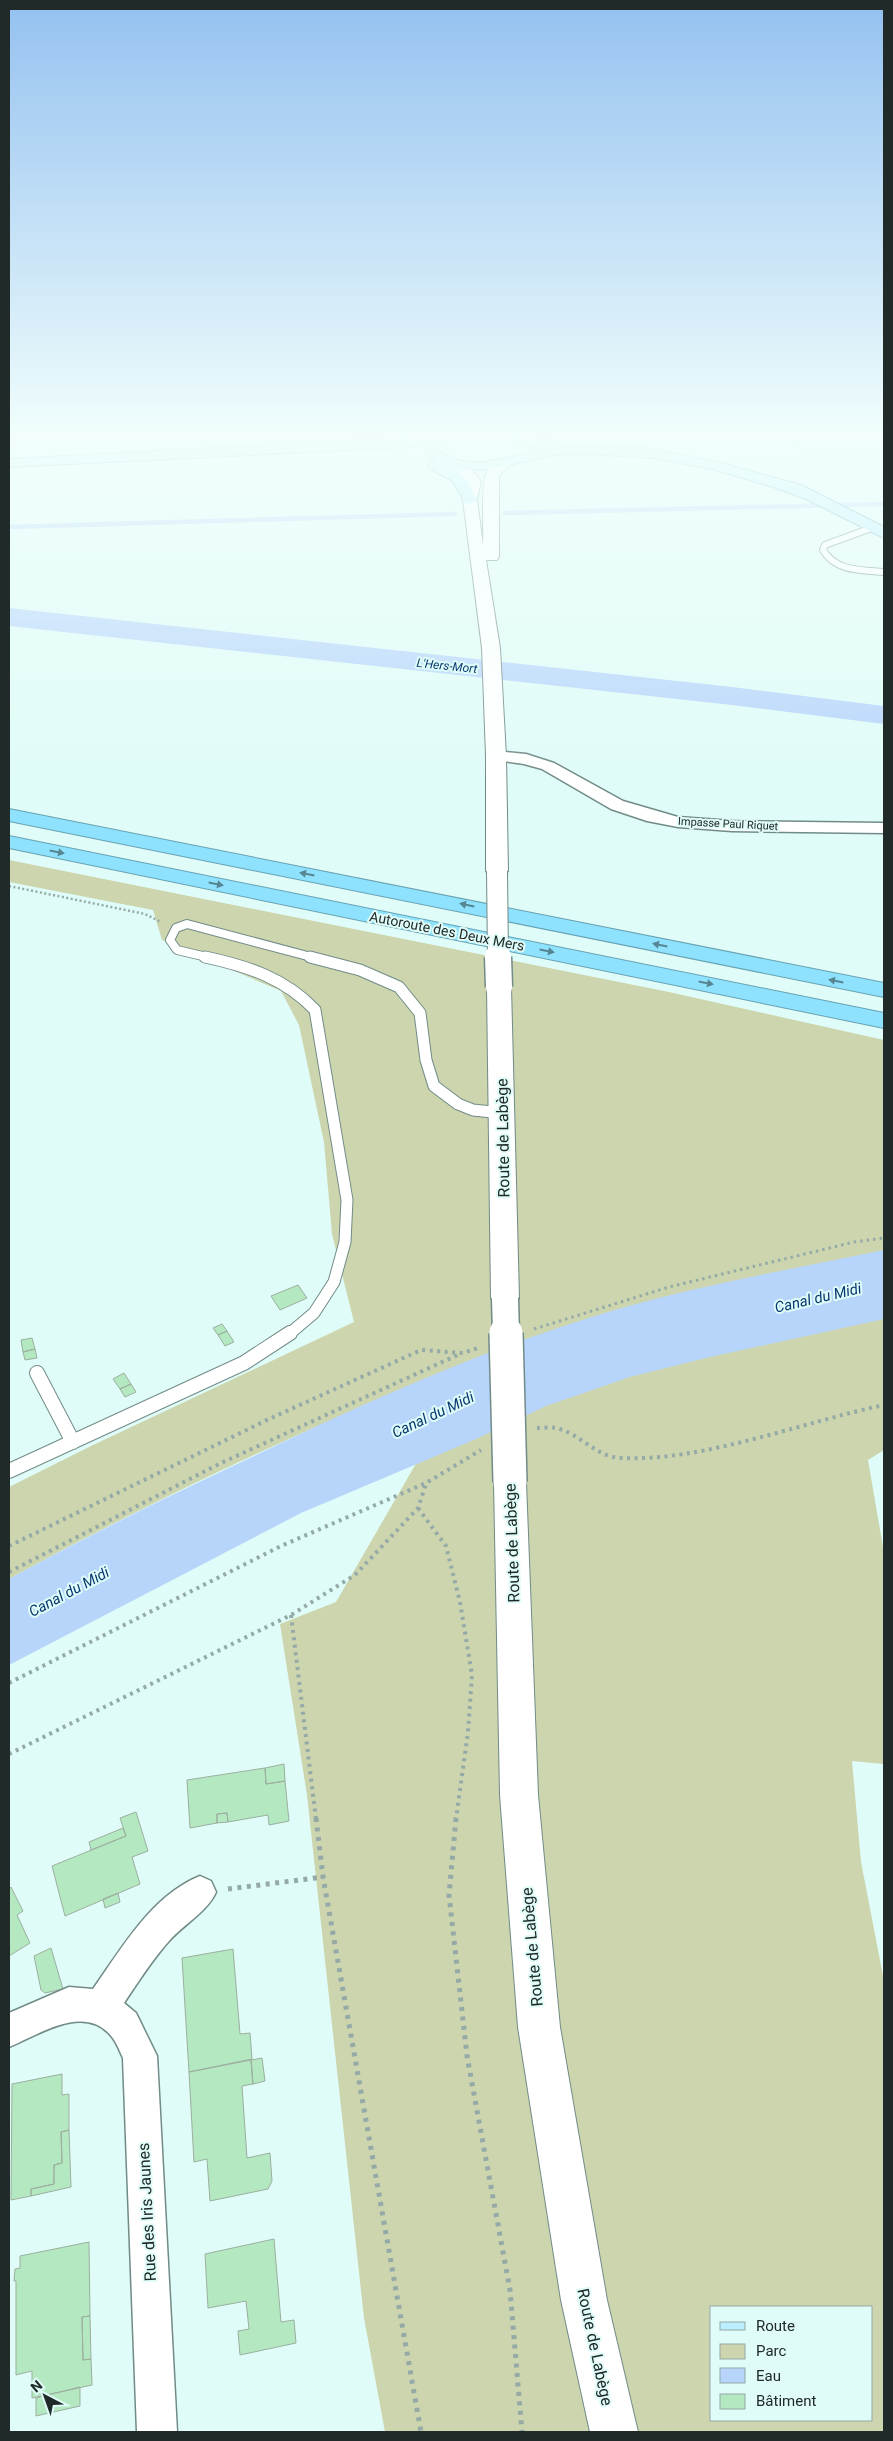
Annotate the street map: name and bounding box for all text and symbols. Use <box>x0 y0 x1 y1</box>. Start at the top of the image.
water label: L'Hers-Mort <box>416 656 478 676</box>
street label: Impasse Paul Riquet <box>678 815 779 833</box>
one-way arrow <box>49 848 64 856</box>
one-way arrow <box>299 869 315 877</box>
one-way arrow <box>208 880 223 888</box>
one-way arrow <box>459 901 474 909</box>
street label: Autoroute des Deux Mers <box>368 908 526 954</box>
one-way arrow <box>653 941 668 949</box>
one-way arrow <box>539 947 554 955</box>
one-way arrow <box>829 977 844 985</box>
one-way arrow <box>698 979 714 987</box>
street label: Route de Labège <box>492 1078 514 1198</box>
water label: Canal du Midi <box>773 1279 864 1317</box>
water label: Canal du Midi <box>389 1388 477 1442</box>
street label: Route de Labège <box>500 1483 524 1603</box>
water label: Canal du Midi <box>26 1563 113 1621</box>
street label: Route de Labège <box>517 1887 547 2007</box>
street label: Rue des Iris Jaunes <box>134 2142 160 2282</box>
street label: Route de Labège <box>573 2287 617 2407</box>
legend <box>710 2306 873 2421</box>
text: Route <box>756 2317 795 2335</box>
text: Parc <box>756 2342 786 2360</box>
text: Eau <box>756 2367 781 2385</box>
north arrow <box>20 2371 70 2421</box>
text: N <box>27 2377 45 2395</box>
text: Bâtiment <box>756 2392 816 2410</box>

